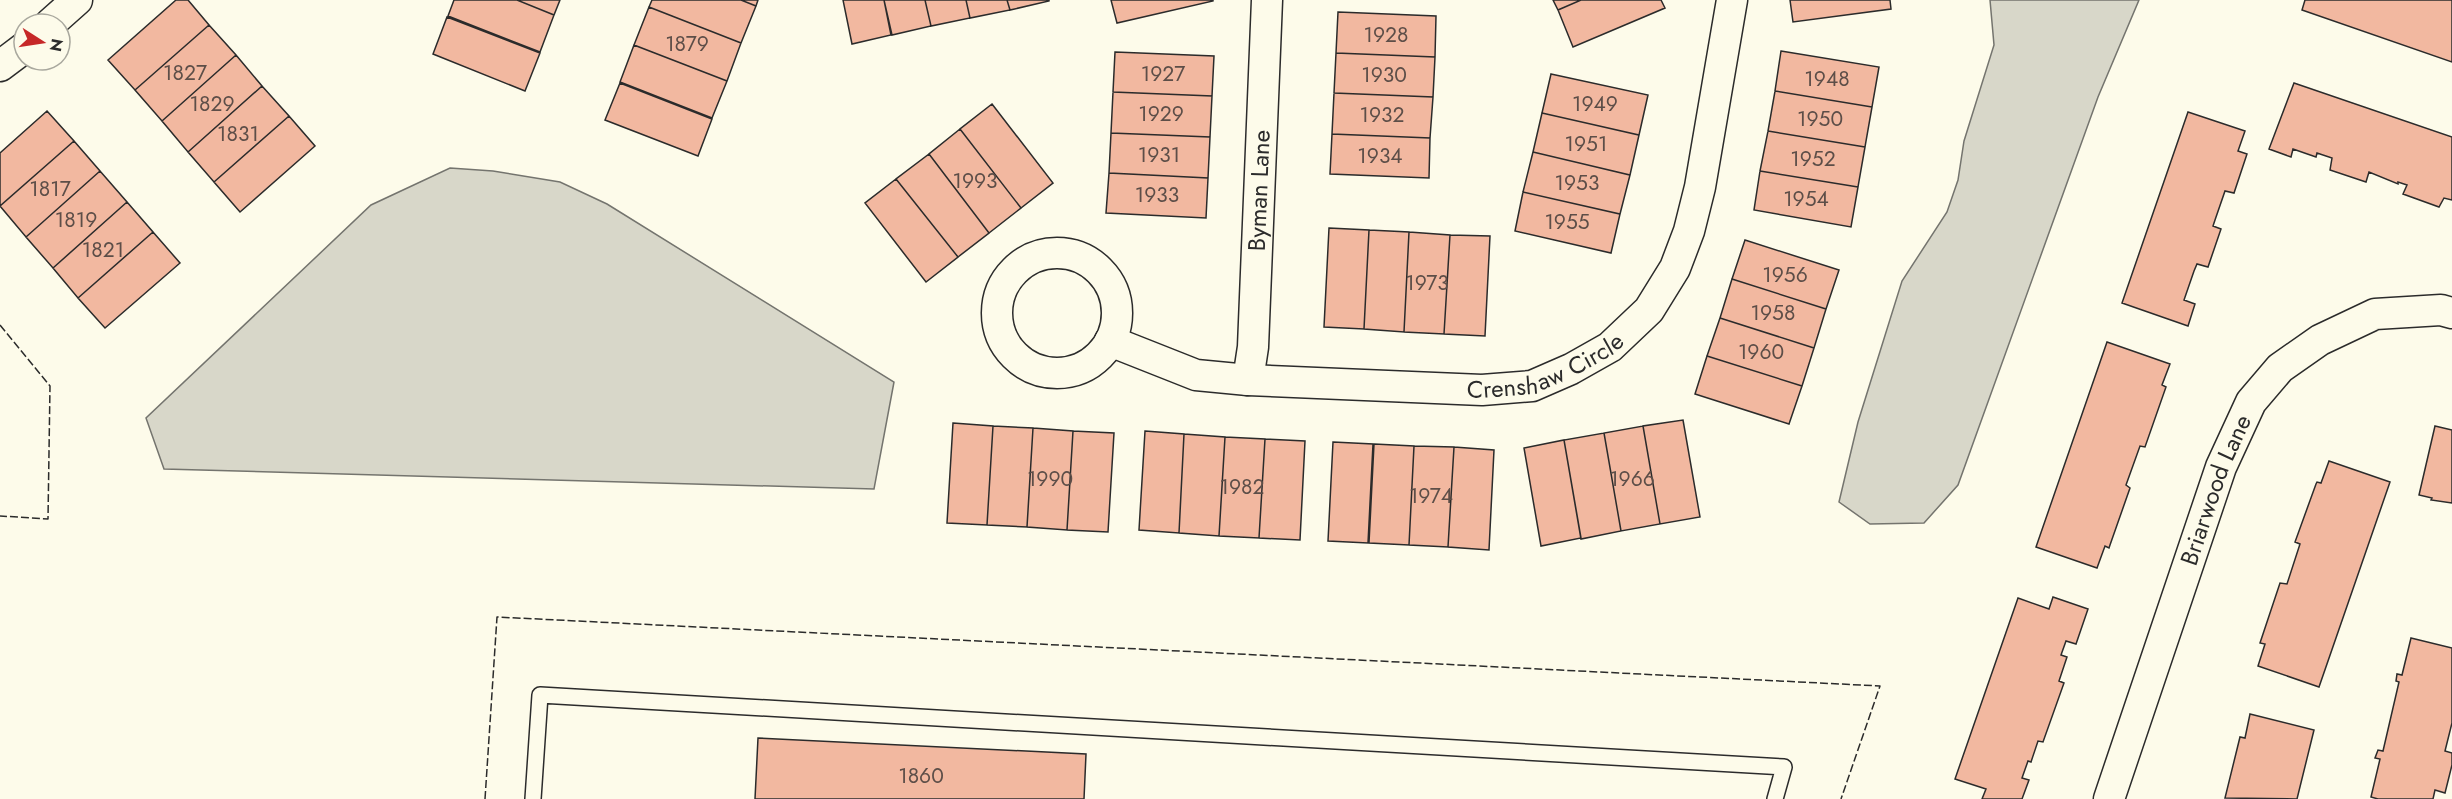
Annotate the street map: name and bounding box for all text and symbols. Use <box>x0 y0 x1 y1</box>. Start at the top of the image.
north arrow <box>12 12 72 72</box>
house number: 1928 <box>1364 20 1408 50</box>
house number: 1879 <box>665 29 709 59</box>
text: N <box>44 36 69 54</box>
house number: 1827 <box>163 58 207 88</box>
house number: 1927 <box>1141 59 1185 89</box>
house number: 1930 <box>1361 60 1407 90</box>
house number: 1948 <box>1804 64 1850 94</box>
house number: 1829 <box>190 89 234 119</box>
house number: 1949 <box>1572 89 1618 119</box>
house number: 1929 <box>1138 99 1184 129</box>
house number: 1932 <box>1360 100 1404 130</box>
house number: 1950 <box>1797 104 1843 134</box>
house number: 1831 <box>217 119 259 149</box>
street label: Byman Lane <box>1239 129 1279 252</box>
house number: 1951 <box>1565 129 1607 159</box>
house number: 1931 <box>1138 140 1180 170</box>
house number: 1934 <box>1357 141 1403 171</box>
house number: 1952 <box>1790 144 1836 174</box>
house number: 1993 <box>952 166 998 196</box>
house number: 1953 <box>1555 168 1599 198</box>
house number: 1817 <box>29 174 71 204</box>
house number: 1933 <box>1135 180 1179 210</box>
house number: 1954 <box>1783 184 1829 214</box>
house number: 1819 <box>55 205 97 235</box>
house number: 1955 <box>1544 207 1590 237</box>
house number: 1821 <box>82 235 124 265</box>
house number: 1956 <box>1762 260 1808 290</box>
house number: 1973 <box>1405 268 1449 298</box>
house number: 1958 <box>1751 298 1795 328</box>
street label: Crenshaw Circle <box>1466 324 1632 407</box>
house number: 1960 <box>1738 337 1784 367</box>
street label: Briarwood Lane <box>2171 409 2260 570</box>
house number: 1990 <box>1027 464 1073 494</box>
house number: 1966 <box>1609 464 1655 494</box>
house number: 1982 <box>1220 472 1264 502</box>
house number: 1974 <box>1409 481 1453 511</box>
house number: 1860 <box>898 761 944 791</box>

